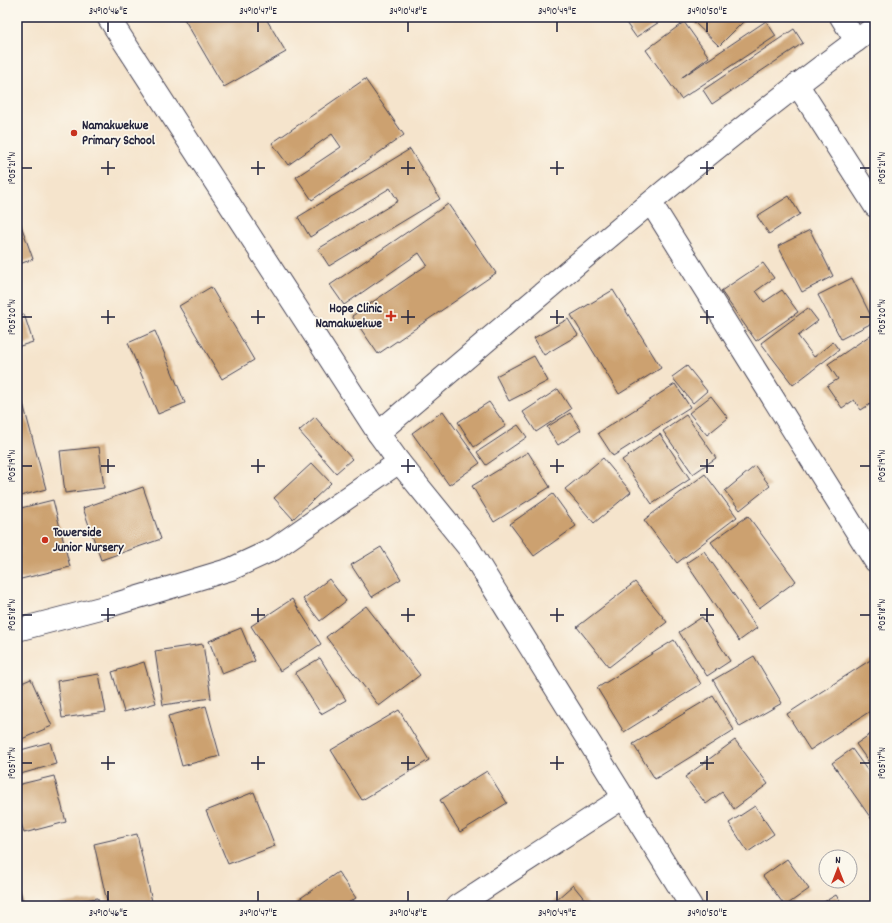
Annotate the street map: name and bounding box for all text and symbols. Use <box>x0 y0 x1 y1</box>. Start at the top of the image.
text: 34°10'46"E <box>89 5 128 19</box>
text: 34°10'47"E <box>239 5 277 19</box>
text: 34°10'48"E <box>389 5 427 19</box>
text: 34°10'49"E <box>538 5 577 19</box>
text: 34°10'50"E <box>687 5 727 19</box>
place label: Namakwekwe Primary School <box>82 117 156 151</box>
marker: Namakwekwe Primary School <box>69 128 79 138</box>
text: 1°05'21"N <box>6 152 20 184</box>
text: 1°05'21"N <box>876 152 890 184</box>
text: 1°05'20"N <box>6 299 20 335</box>
text: 1°05'20"N <box>876 299 890 335</box>
place label: Hope Clinic Namakwekwe <box>316 300 382 334</box>
marker: Hope Clinic Namakwekwe <box>385 310 397 322</box>
text: 1°05'19"N <box>6 450 20 482</box>
text: 1°05'19"N <box>876 450 890 482</box>
place label: Towerside Junior Nursery <box>53 524 124 558</box>
marker: Towerside Junior Nursery <box>40 535 50 545</box>
text: 1°05'18"N <box>6 599 20 631</box>
text: 1°05'18"N <box>876 599 890 631</box>
text: 1°05'17"N <box>6 747 20 779</box>
text: 1°05'17"N <box>876 747 890 779</box>
north arrow <box>818 849 858 889</box>
text: N <box>835 853 841 869</box>
text: 34°10'46"E <box>89 907 128 921</box>
text: 34°10'47"E <box>239 907 277 921</box>
text: 34°10'48"E <box>389 907 427 921</box>
text: 34°10'49"E <box>538 907 577 921</box>
text: 34°10'50"E <box>687 907 727 921</box>

